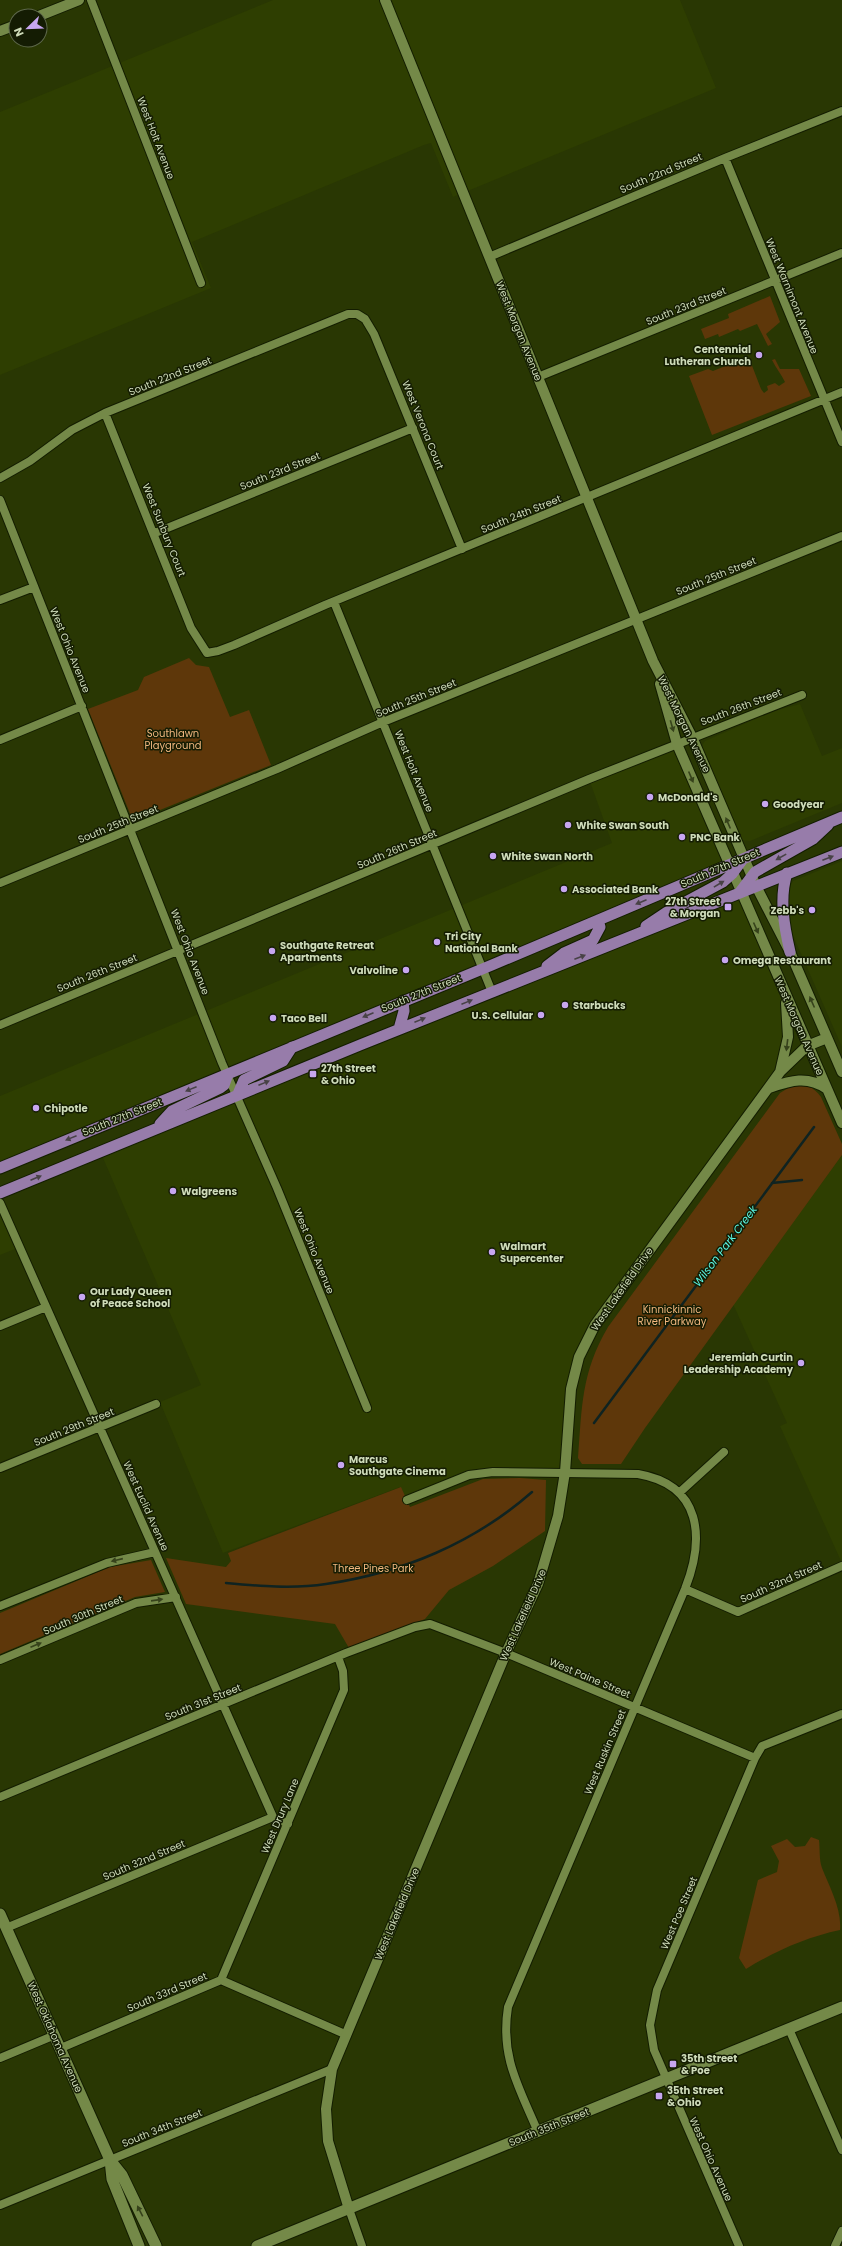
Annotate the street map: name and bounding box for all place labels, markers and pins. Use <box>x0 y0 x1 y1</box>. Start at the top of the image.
place label: Centennial Lutheran Church <box>664 342 751 369</box>
marker: Centennial Lutheran Church <box>754 350 764 360</box>
place label: McDonald's <box>658 790 718 805</box>
marker: McDonald's <box>645 792 655 802</box>
place label: Goodyear <box>773 797 824 812</box>
marker: Goodyear <box>760 799 770 809</box>
place label: White Swan South <box>576 818 669 833</box>
marker: White Swan South <box>563 820 573 830</box>
place label: PNC Bank <box>690 830 741 845</box>
marker: PNC Bank <box>677 832 687 842</box>
place label: White Swan North <box>501 849 593 864</box>
marker: White Swan North <box>488 851 498 861</box>
place label: Associated Bank <box>572 882 659 897</box>
marker: Associated Bank <box>559 884 569 894</box>
place label: 27th Street & Morgan <box>665 894 720 921</box>
marker: 27th Street & Morgan <box>723 902 733 912</box>
place label: Zebb's <box>771 903 804 918</box>
marker: Zebb's <box>807 905 817 915</box>
place label: Tri City National Bank <box>445 929 518 956</box>
marker: Tri City National Bank <box>432 937 442 947</box>
place label: Southgate Retreat Apartments <box>280 938 374 965</box>
marker: Southgate Retreat Apartments <box>267 946 277 956</box>
place label: Omega Restaurant <box>733 953 831 968</box>
marker: Omega Restaurant <box>720 955 730 965</box>
place label: Valvoline <box>350 963 398 978</box>
marker: Valvoline <box>401 965 411 975</box>
place label: Starbucks <box>573 998 626 1013</box>
marker: Starbucks <box>560 1000 570 1010</box>
place label: U.S. Cellular <box>472 1008 534 1023</box>
marker: U.S. Cellular <box>536 1010 546 1020</box>
place label: Taco Bell <box>281 1011 327 1026</box>
marker: Taco Bell <box>268 1013 278 1023</box>
place label: 27th Street & Ohio <box>321 1061 376 1088</box>
marker: 27th Street & Ohio <box>308 1069 318 1079</box>
place label: Chipotle <box>44 1101 88 1116</box>
marker: Chipotle <box>31 1103 41 1113</box>
place label: Walgreens <box>181 1184 237 1199</box>
marker: Walgreens <box>168 1186 178 1196</box>
place label: Walmart Supercenter <box>500 1239 564 1266</box>
marker: Walmart Supercenter <box>487 1247 497 1257</box>
place label: Our Lady Queen of Peace School <box>90 1284 172 1311</box>
marker: Our Lady Queen of Peace School <box>77 1292 87 1302</box>
place label: Jeremiah Curtin Leadership Academy <box>684 1350 794 1377</box>
marker: Jeremiah Curtin Leadership Academy <box>796 1358 806 1368</box>
place label: Marcus Southgate Cinema <box>349 1452 446 1479</box>
marker: Marcus Southgate Cinema <box>336 1460 346 1470</box>
place label: 35th Street & Poe <box>681 2051 737 2078</box>
marker: 35th Street & Poe <box>668 2059 678 2069</box>
place label: 35th Street & Ohio <box>667 2083 723 2110</box>
marker: 35th Street & Ohio <box>654 2091 664 2101</box>

